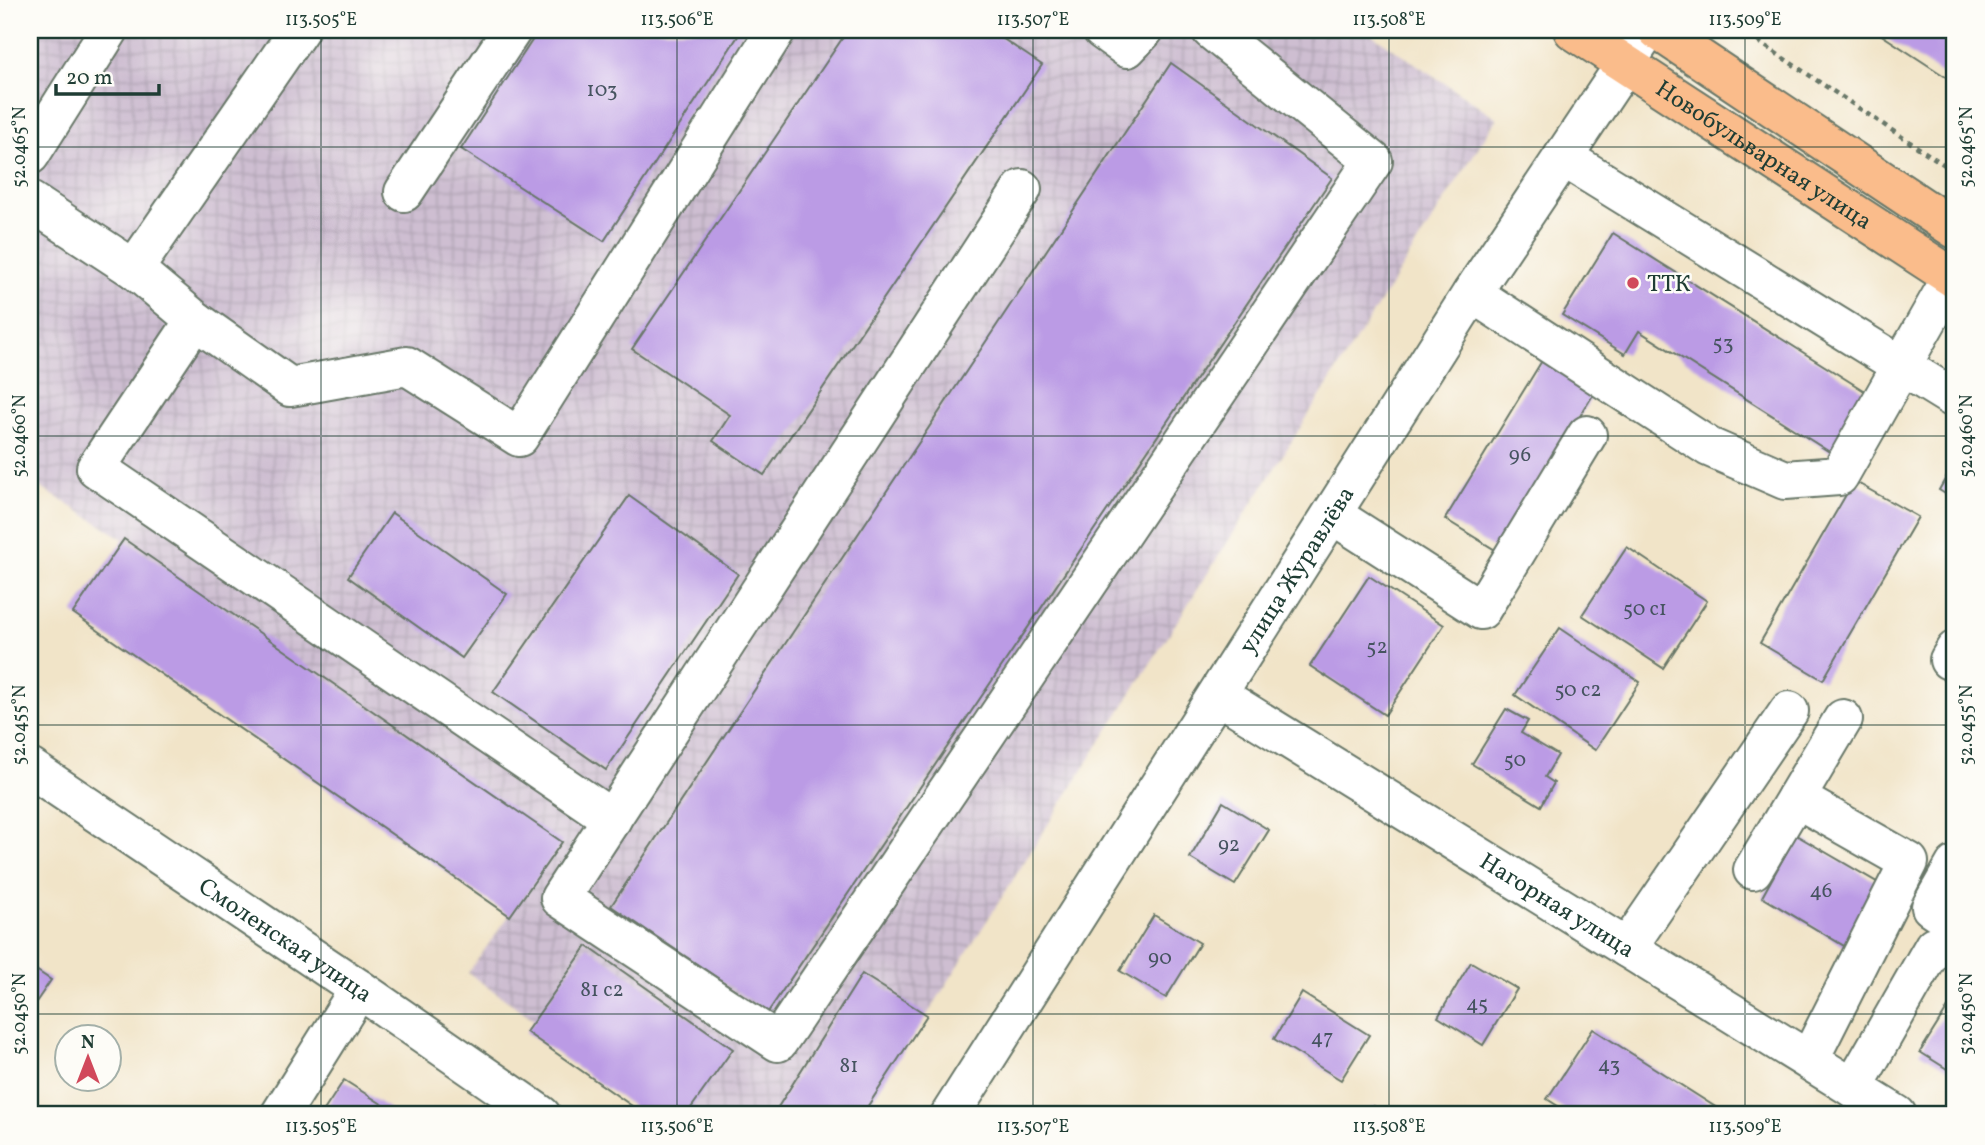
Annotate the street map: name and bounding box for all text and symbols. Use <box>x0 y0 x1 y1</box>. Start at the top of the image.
text: 113.505°E <box>285 8 357 33</box>
text: 113.506°E <box>640 8 714 33</box>
text: 113.507°E <box>997 8 1069 33</box>
text: 113.508°E <box>1353 8 1426 33</box>
text: 113.509°E <box>1709 8 1782 33</box>
scale bar <box>56 52 159 96</box>
text: 20 m <box>66 64 112 93</box>
street label: Новобульварная улица <box>1648 73 1878 239</box>
house number: 103 <box>587 76 618 105</box>
text: 52.0465°N <box>8 106 33 188</box>
text: 52.0465°N <box>1955 106 1980 188</box>
place label: ТТК <box>1647 268 1691 302</box>
marker: ТТК <box>1625 275 1641 291</box>
house number: 53 <box>1713 329 1733 358</box>
text: 52.0460°N <box>8 394 33 478</box>
text: 52.0460°N <box>1955 394 1980 478</box>
house number: 96 <box>1509 441 1531 470</box>
street label: улица Журавлёва <box>1232 480 1364 661</box>
house number: 50 с1 <box>1623 595 1667 624</box>
house number: 52 <box>1366 633 1388 662</box>
house number: 50 с2 <box>1554 676 1602 705</box>
text: 52.0455°N <box>8 685 33 765</box>
text: 52.0455°N <box>1955 685 1980 765</box>
house number: 50 <box>1504 746 1526 775</box>
house number: 92 <box>1218 831 1240 860</box>
street label: Нагорная улица <box>1472 846 1640 968</box>
street label: Смоленская улица <box>191 871 378 1012</box>
house number: 46 <box>1810 877 1832 906</box>
house number: 90 <box>1148 944 1172 973</box>
text: 52.0450°N <box>8 973 33 1055</box>
text: 52.0450°N <box>1955 973 1980 1055</box>
house number: 81 с2 <box>580 976 624 1005</box>
house number: 45 <box>1466 990 1488 1019</box>
north arrow <box>52 1023 122 1092</box>
house number: 47 <box>1311 1024 1333 1053</box>
text: N <box>81 1030 95 1056</box>
house number: 43 <box>1598 1051 1620 1080</box>
house number: 81 <box>840 1052 858 1081</box>
text: 113.505°E <box>285 1115 357 1140</box>
text: 113.506°E <box>640 1115 714 1140</box>
text: 113.507°E <box>997 1115 1069 1140</box>
text: 113.508°E <box>1353 1115 1426 1140</box>
text: 113.509°E <box>1709 1115 1782 1140</box>

